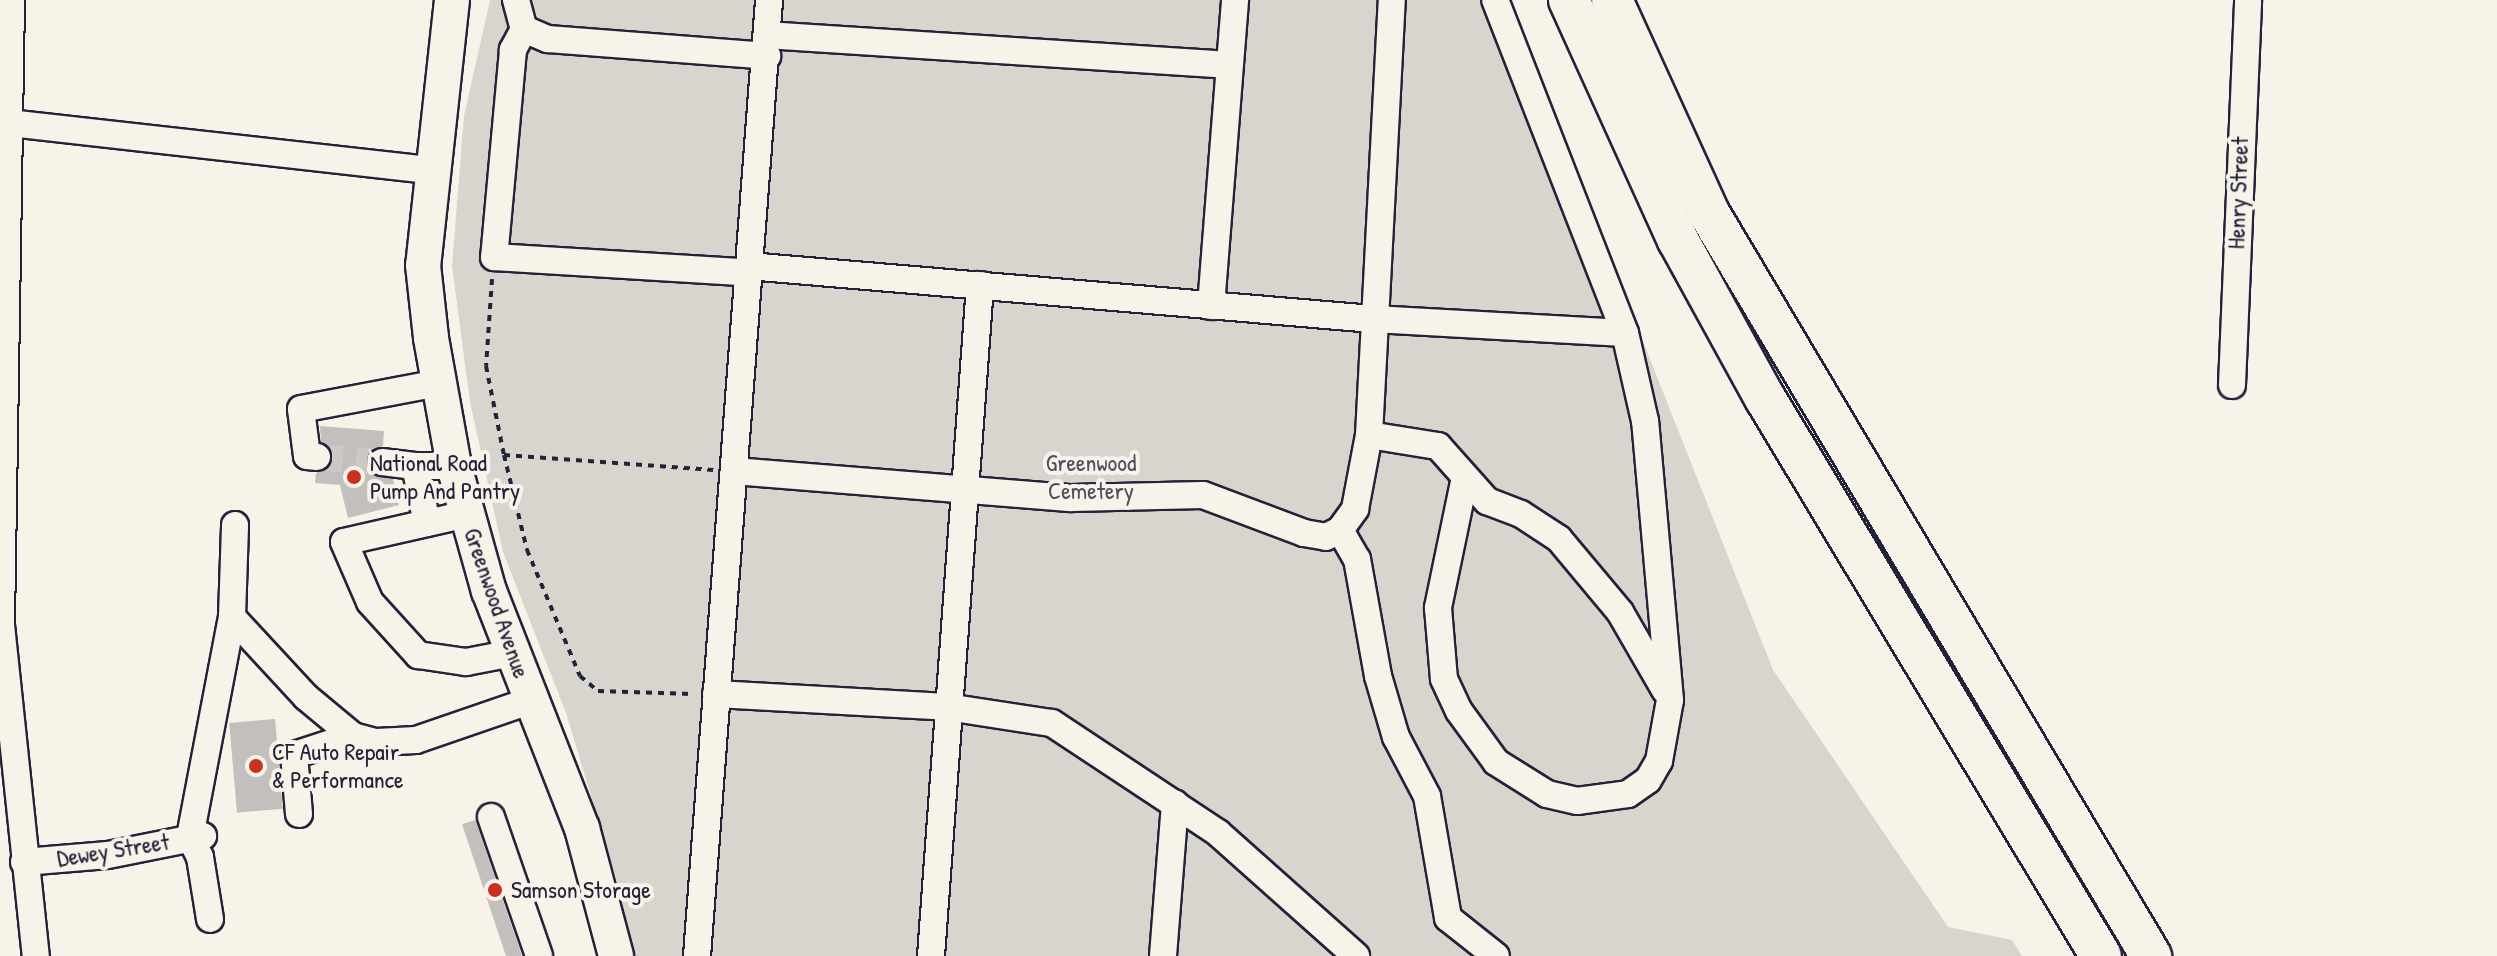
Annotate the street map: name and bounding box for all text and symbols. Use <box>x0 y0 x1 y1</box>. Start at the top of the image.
street label: Henry Street <box>2222 136 2254 250</box>
place label: National Road Pump And Pantry <box>370 449 520 505</box>
park label: Greenwood Cemetery <box>1046 449 1136 505</box>
marker: National Road Pump And Pantry <box>345 468 363 486</box>
street label: Greenwood Avenue <box>458 524 536 682</box>
place label: CF Auto Repair & Performance <box>272 738 404 794</box>
marker: CF Auto Repair & Performance <box>247 757 265 775</box>
street label: Dewey Street <box>55 827 171 873</box>
place label: Samson Storage <box>511 876 651 904</box>
marker: Samson Storage <box>486 881 504 899</box>

